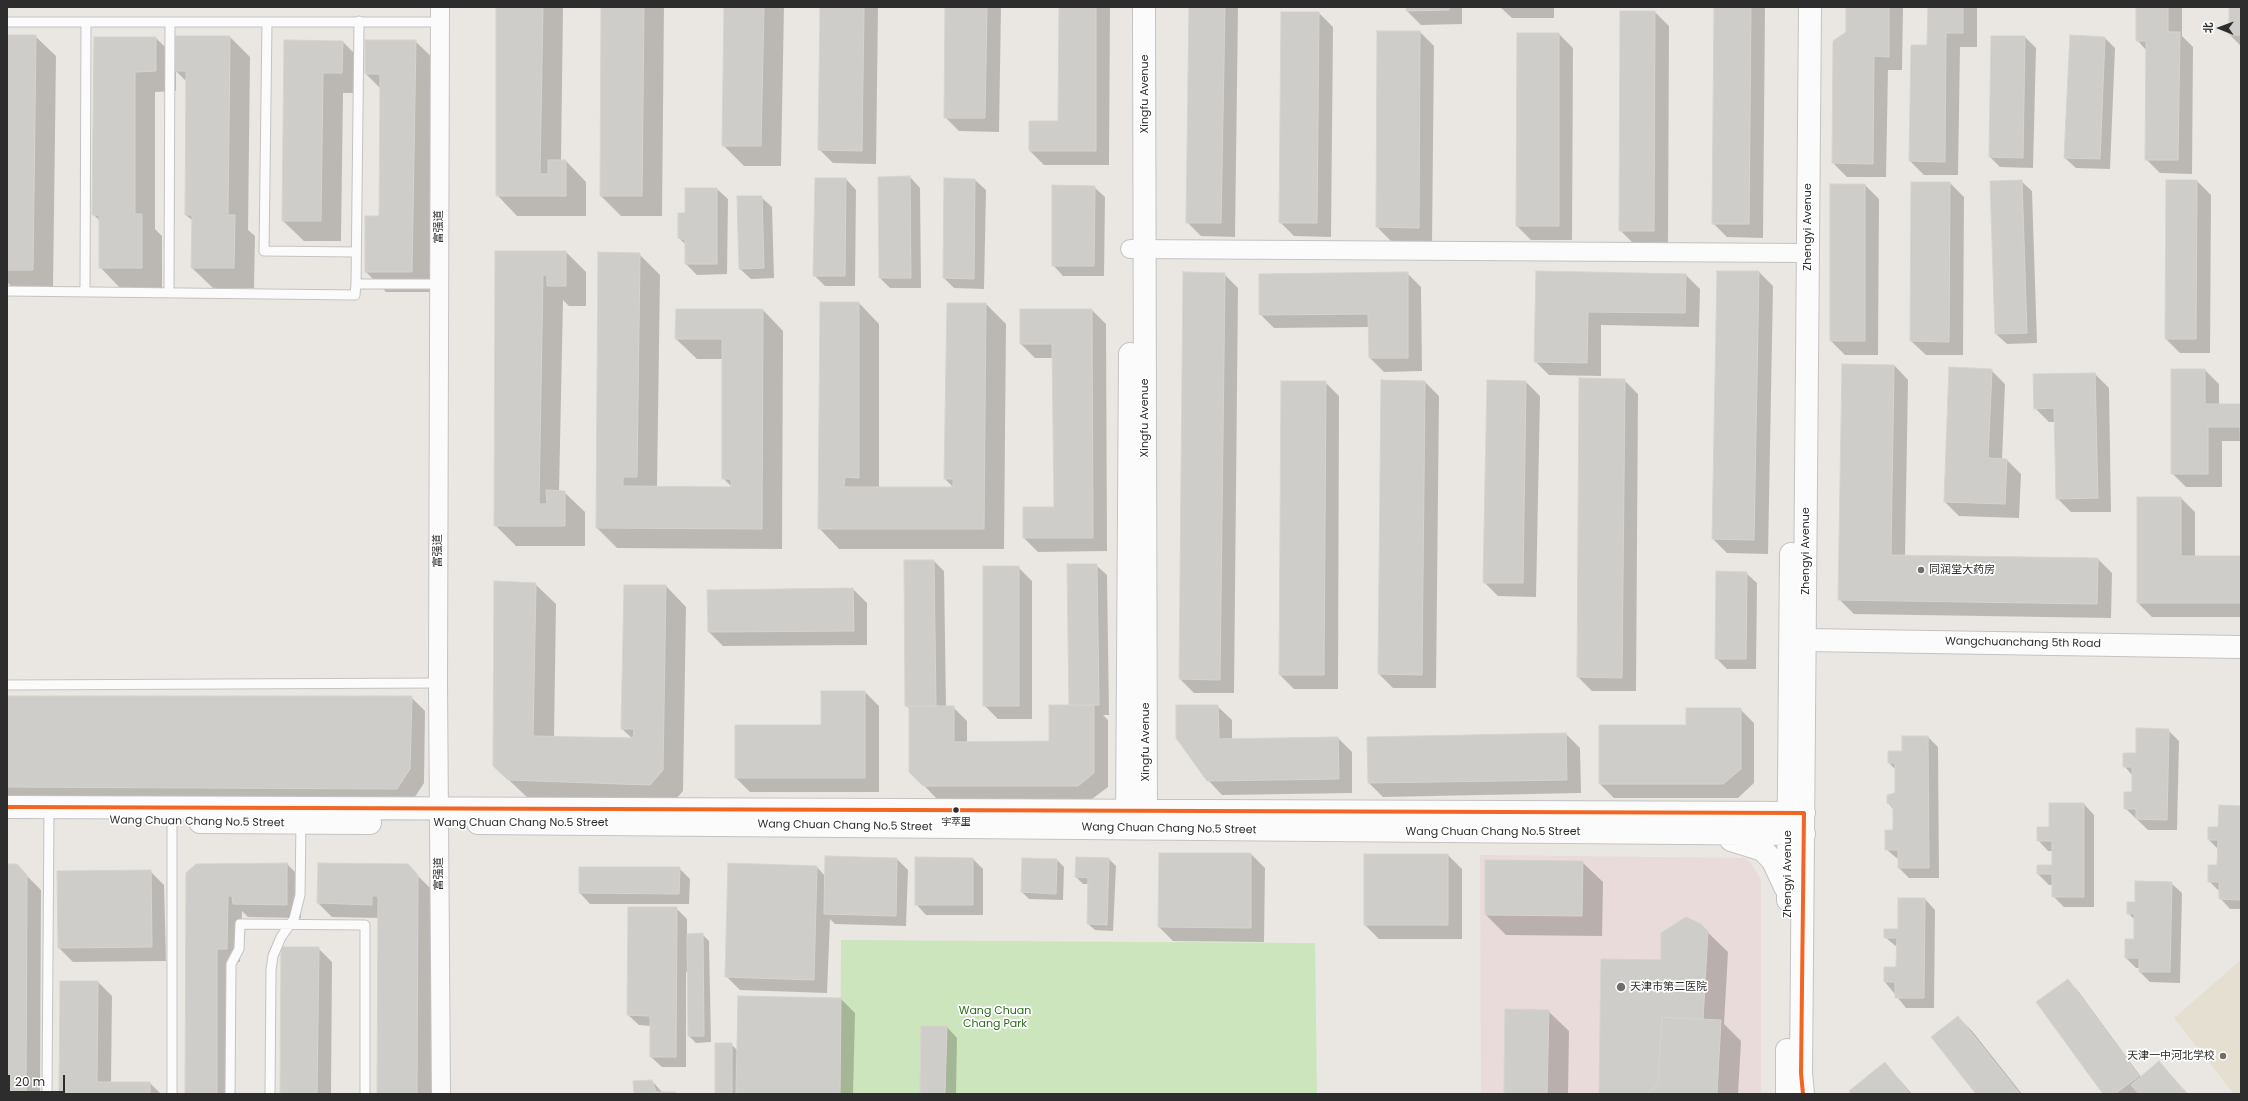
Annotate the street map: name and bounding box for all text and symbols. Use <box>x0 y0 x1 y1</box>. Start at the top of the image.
north arrow <box>2200 8 2240 48</box>
text: 北 <box>2200 22 2216 33</box>
street label: Xingfu Avenue <box>1138 55 1152 133</box>
street label: Zhengyi Avenue <box>1801 183 1815 271</box>
street label: 富强道 <box>432 211 446 243</box>
street label: Xingfu Avenue <box>1138 379 1152 457</box>
street label: Zhengyi Avenue <box>1799 507 1813 595</box>
street label: 富强道 <box>431 535 445 567</box>
place label: 同润堂大药房 <box>1929 563 1995 577</box>
marker: 同润堂大药房 <box>1916 565 1926 575</box>
street label: Wangchuanchang 5th Road <box>1945 635 2101 651</box>
street label: Xingfu Avenue <box>1139 703 1153 781</box>
marker: 宇萃里 <box>951 805 961 815</box>
street label: Wang Chuan Chang No.5 Street <box>109 814 285 830</box>
street label: Wang Chuan Chang No.5 Street <box>433 816 609 830</box>
place label: 宇萃里 <box>941 816 971 828</box>
street label: Wang Chuan Chang No.5 Street <box>757 818 933 834</box>
street label: Wang Chuan Chang No.5 Street <box>1081 821 1257 837</box>
street label: Wang Chuan Chang No.5 Street <box>1405 825 1581 839</box>
street label: Zhengyi Avenue <box>1781 830 1795 918</box>
street label: 富强道 <box>432 858 446 890</box>
place label: 天津市第二医院 <box>1630 980 1707 994</box>
marker: 天津市第二医院 <box>1615 981 1627 993</box>
park label: Wang Chuan Chang Park <box>959 1004 1031 1030</box>
place label: 天津一中河北学校 <box>2127 1049 2215 1063</box>
marker: 天津一中河北学校 <box>2218 1051 2228 1061</box>
scale bar <box>10 1067 67 1093</box>
text: 20 m <box>15 1073 45 1090</box>

